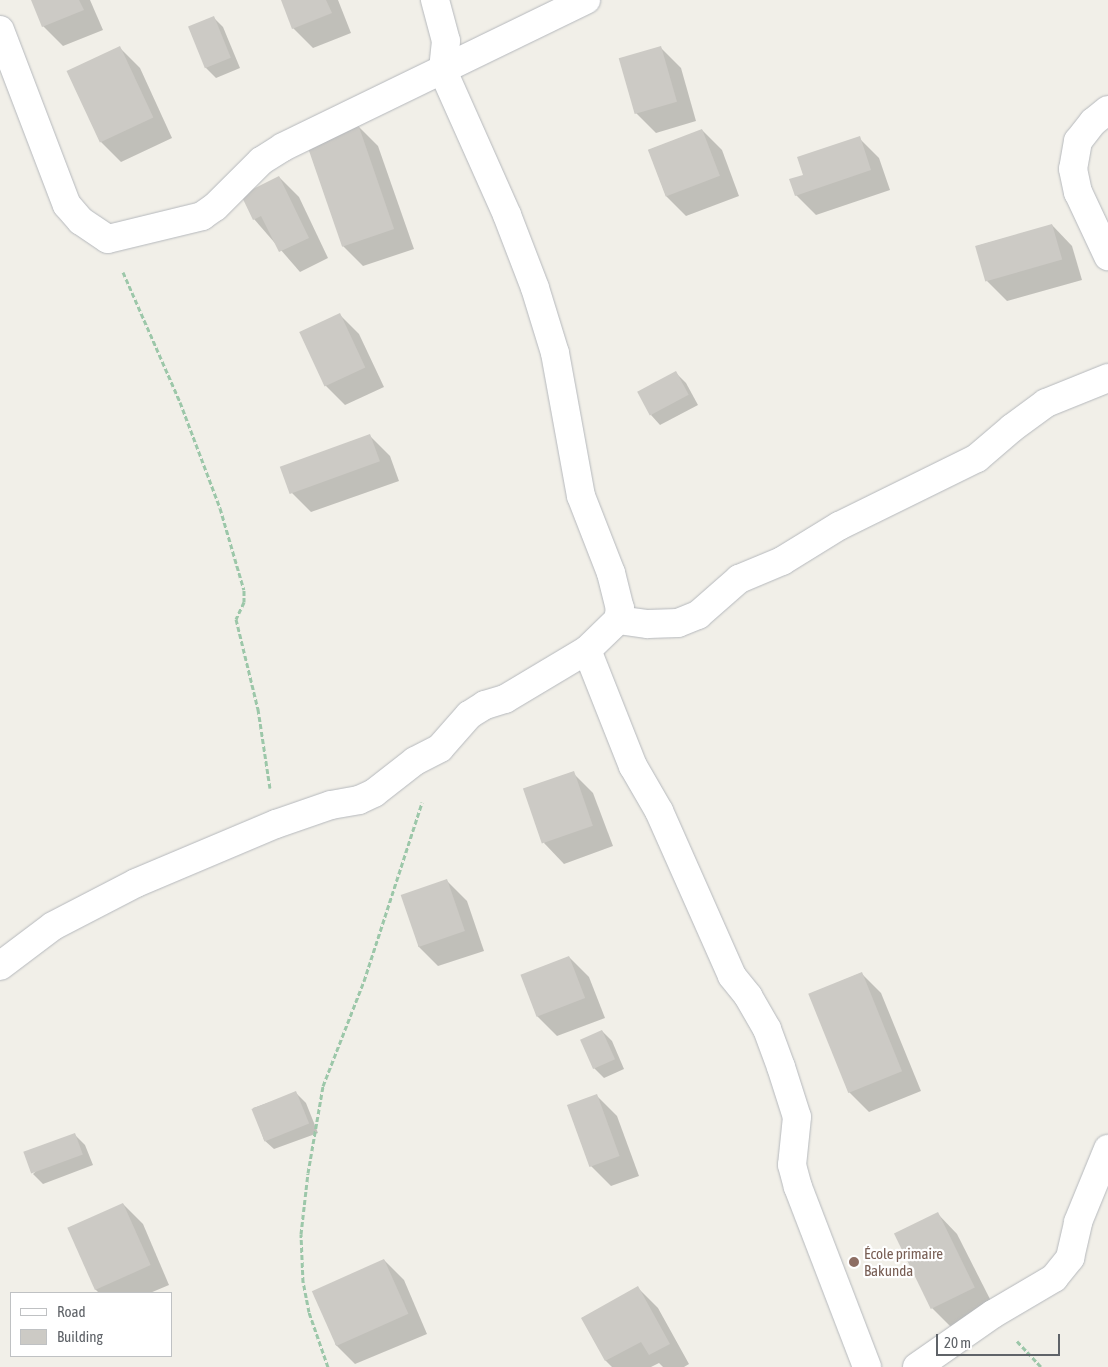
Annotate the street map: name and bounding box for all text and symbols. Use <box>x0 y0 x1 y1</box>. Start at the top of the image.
place label: École primaire Bakunda <box>864 1244 943 1279</box>
marker: École primaire Bakunda <box>848 1256 860 1268</box>
legend <box>10 1292 172 1357</box>
text: Road <box>57 1303 86 1320</box>
scale bar <box>938 1324 1062 1356</box>
text: Building <box>57 1328 103 1345</box>
text: 20 m <box>944 1334 971 1351</box>

